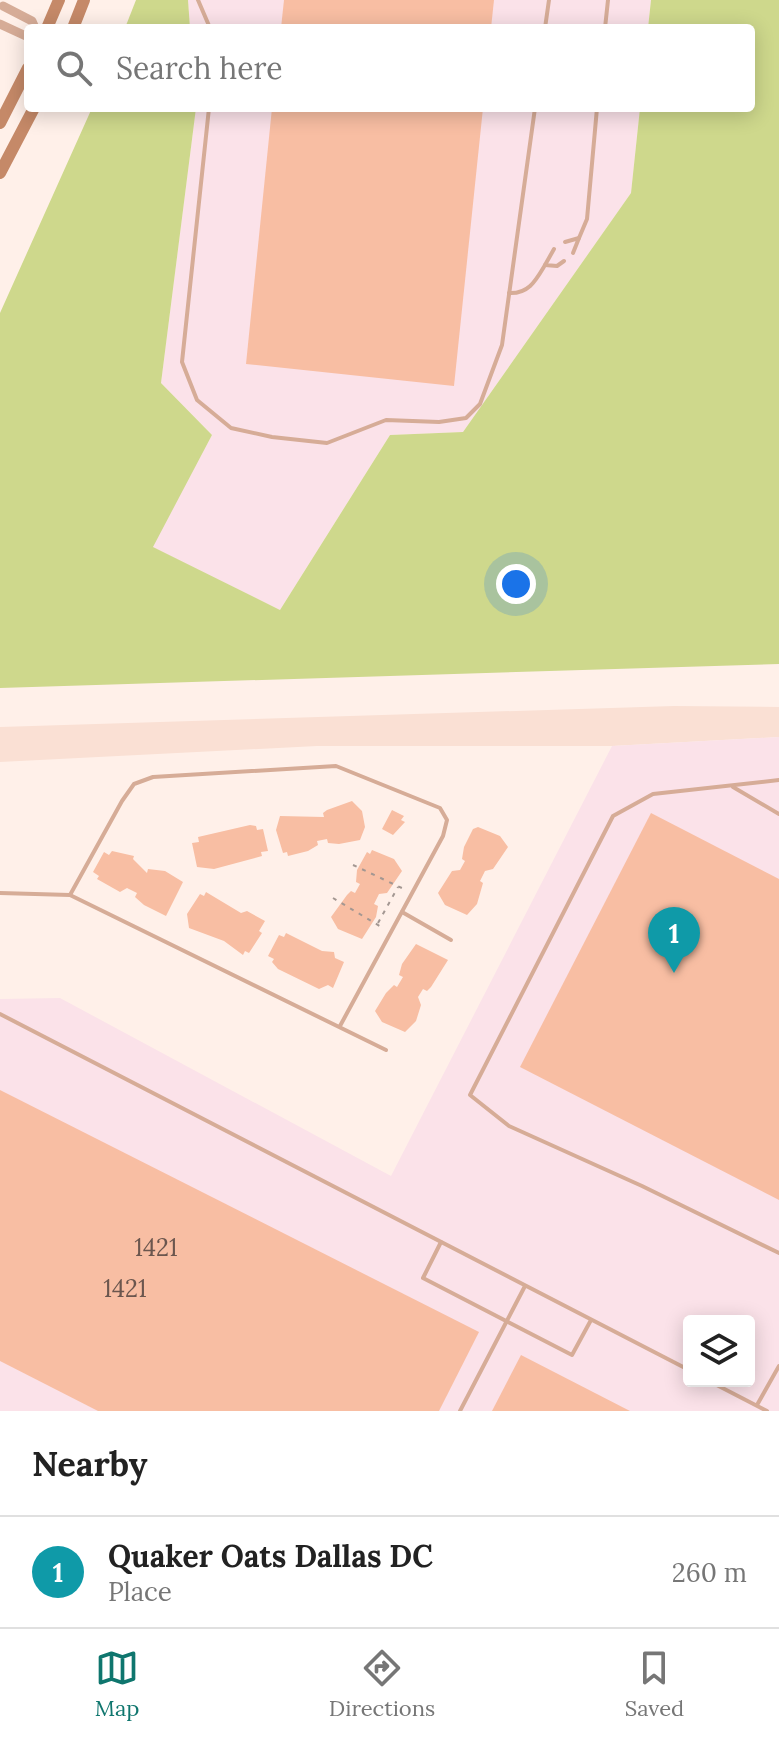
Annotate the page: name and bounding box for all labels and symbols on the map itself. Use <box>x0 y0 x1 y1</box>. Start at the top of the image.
your location <box>496 564 536 604</box>
pin: 1 <box>648 907 700 973</box>
house number: 1421 <box>134 1232 178 1263</box>
house number: 1421 <box>103 1273 147 1304</box>

